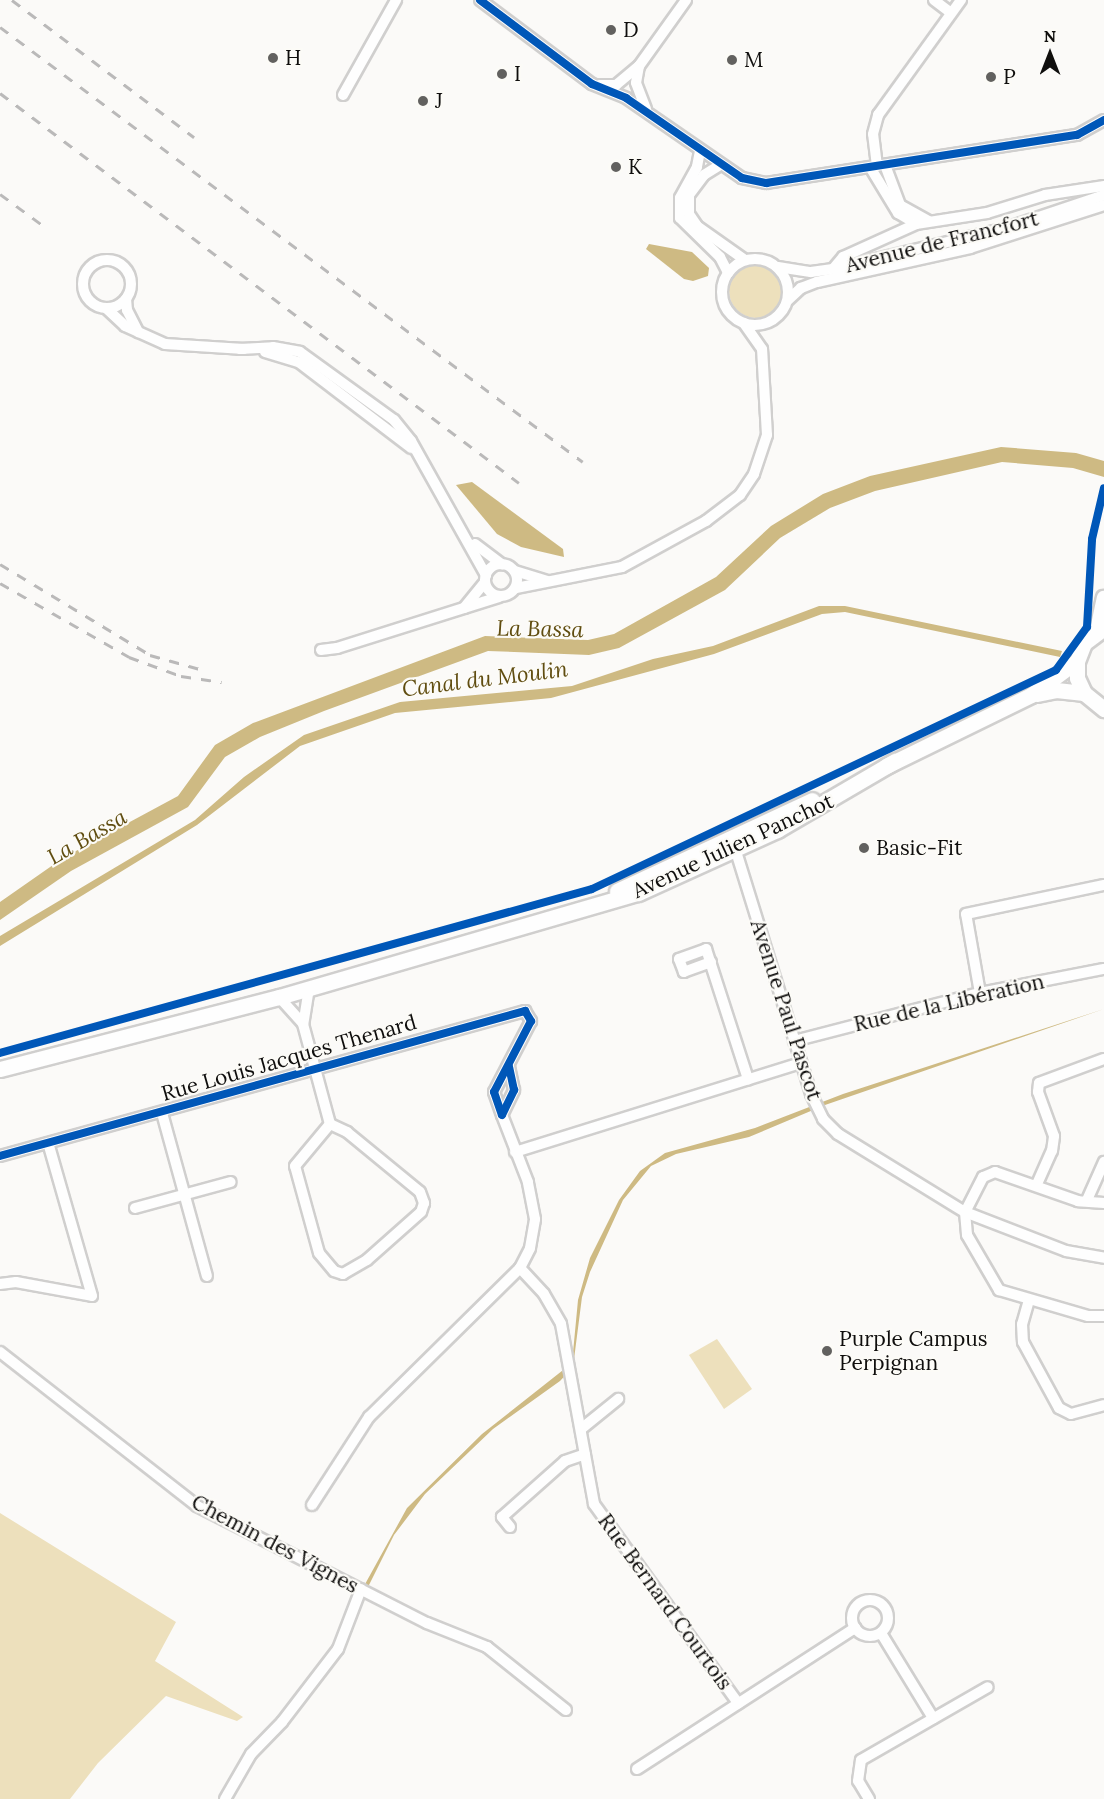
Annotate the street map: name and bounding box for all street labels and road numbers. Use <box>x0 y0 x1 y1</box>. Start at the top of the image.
street label: Avenue de Francfort <box>843 206 1041 278</box>
street label: Avenue Julien Panchot <box>629 788 837 904</box>
street label: Avenue Paul Pascot <box>745 916 827 1104</box>
street label: Rue de la Libération <box>851 969 1047 1037</box>
street label: Rue Louis Jacques Thenard <box>159 1010 419 1106</box>
street label: Chemin des Vignes <box>187 1489 363 1599</box>
street label: Rue Bernard Courtois <box>593 1509 737 1695</box>

